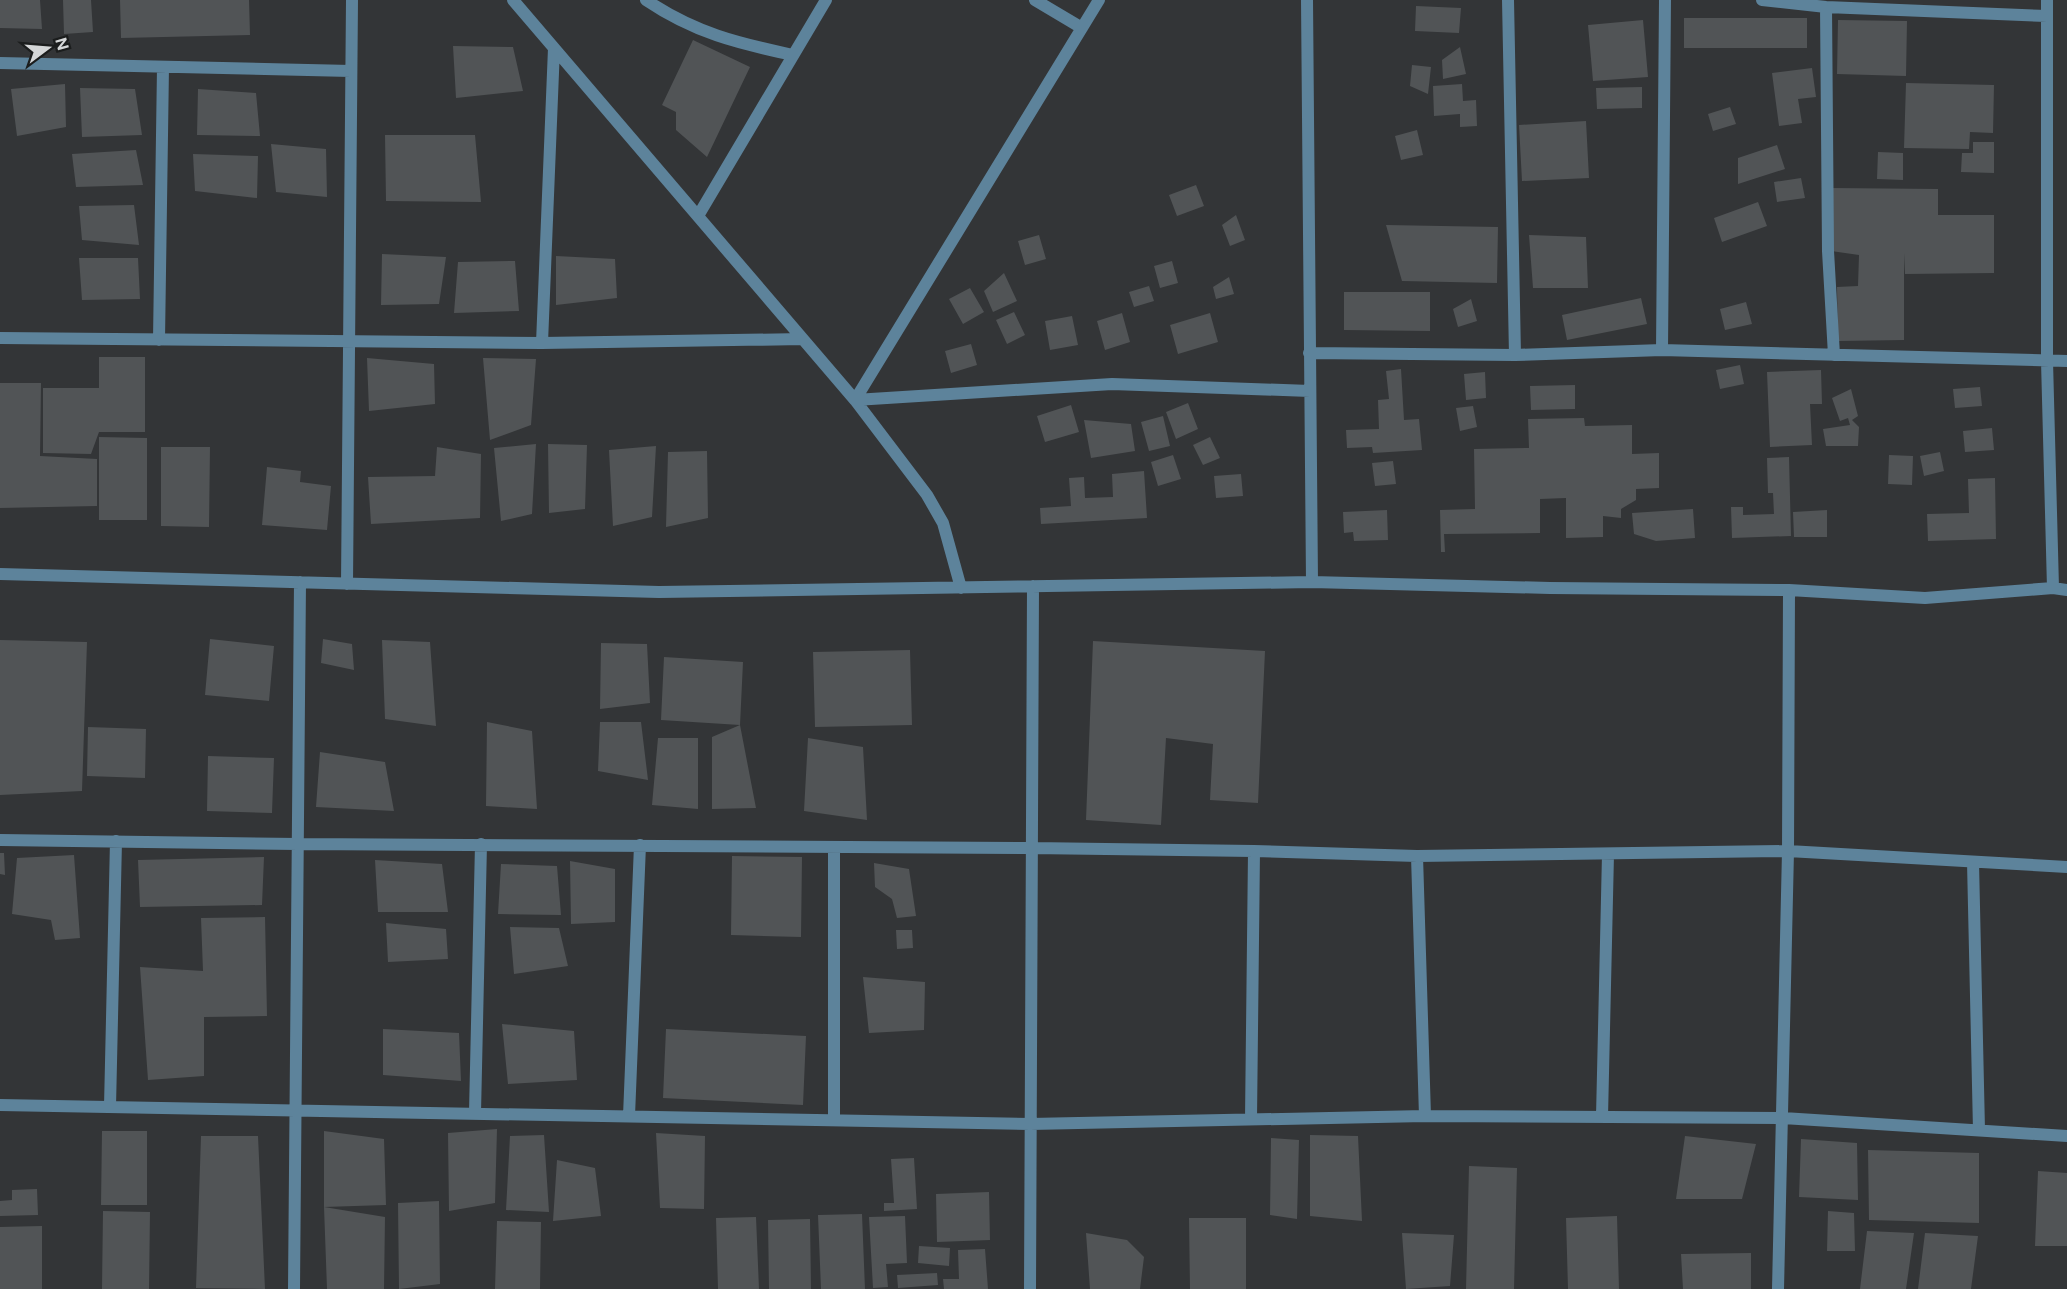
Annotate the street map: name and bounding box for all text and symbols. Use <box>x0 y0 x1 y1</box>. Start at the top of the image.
north arrow <box>18 18 78 78</box>
text: N <box>51 35 73 53</box>

